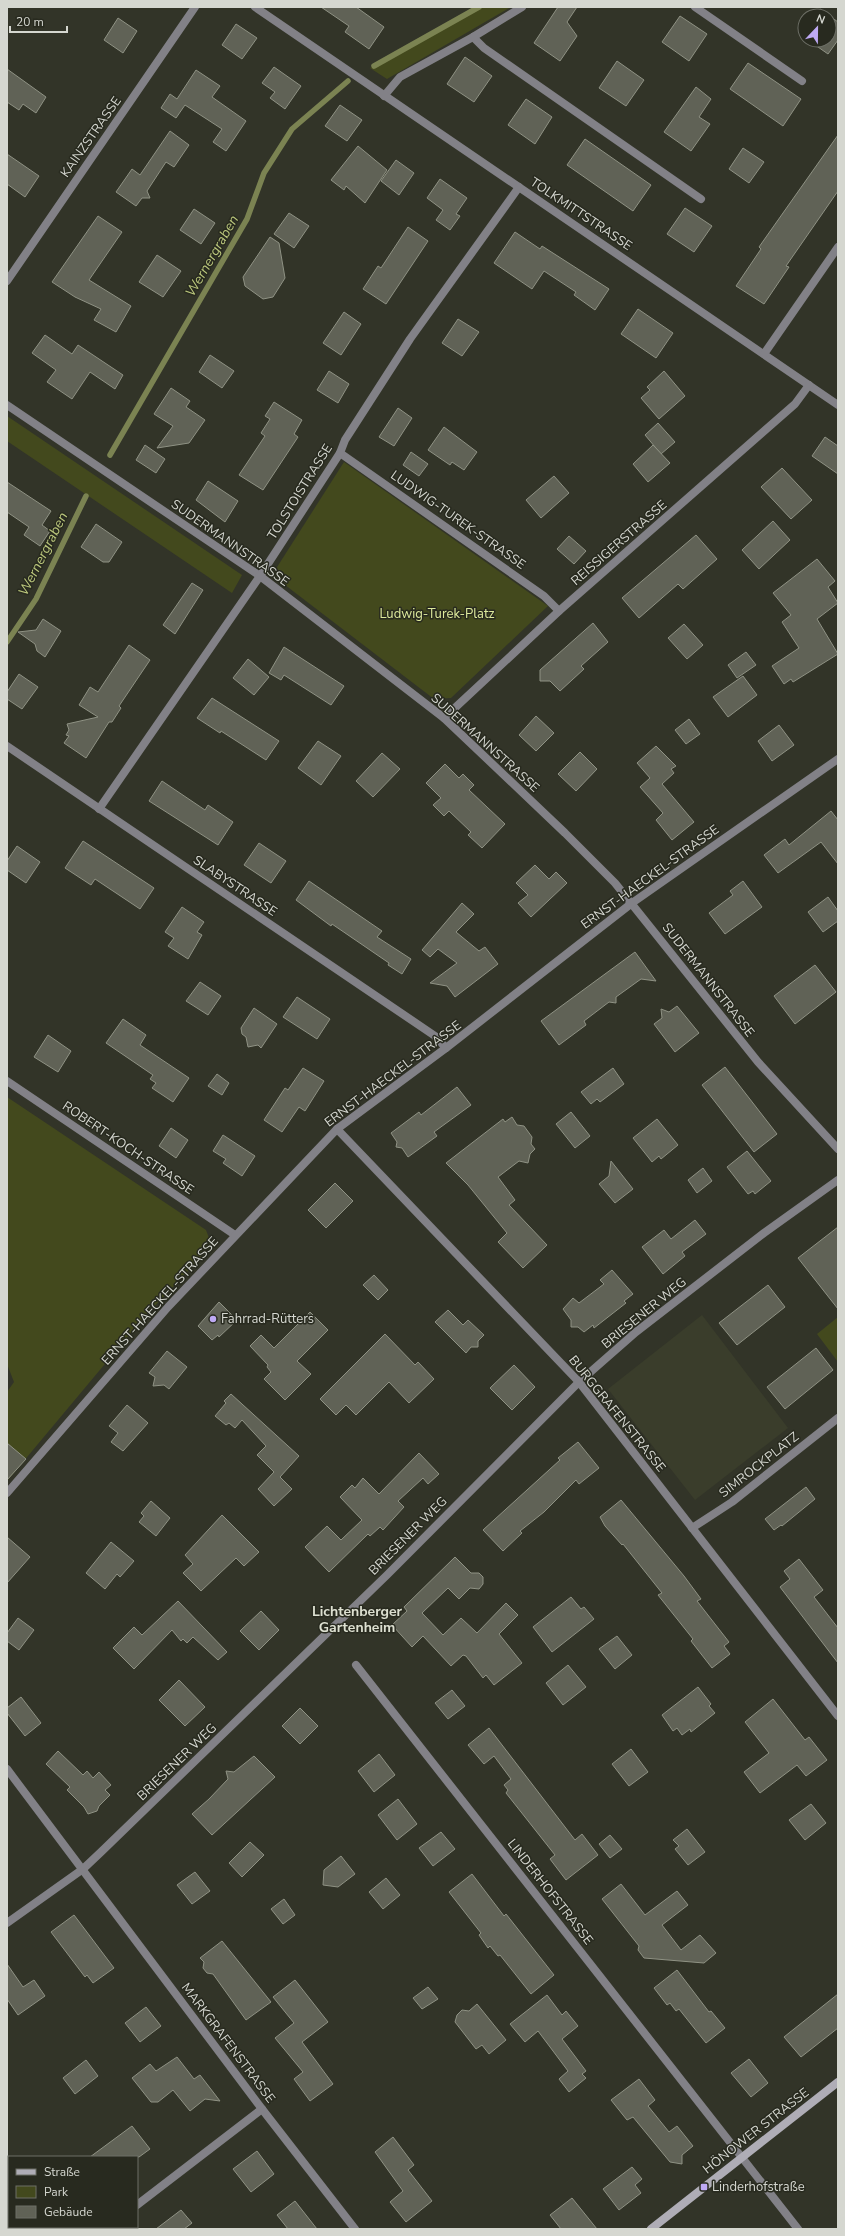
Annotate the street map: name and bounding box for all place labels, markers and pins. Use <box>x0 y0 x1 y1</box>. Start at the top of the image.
place label: Fahrrad-Rütters <box>221 1310 314 1328</box>
marker: Fahrrad-Rütters <box>208 1314 218 1324</box>
place label: Linderhofstraße <box>712 2178 805 2196</box>
marker: Linderhofstraße <box>699 2182 709 2192</box>

